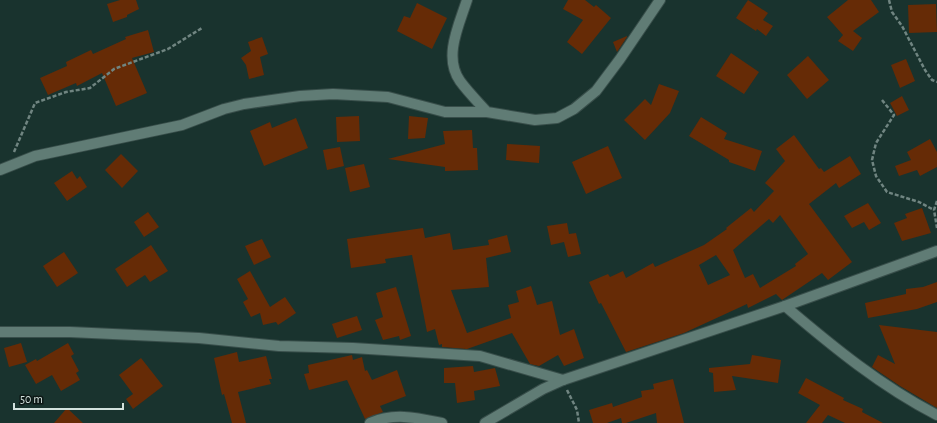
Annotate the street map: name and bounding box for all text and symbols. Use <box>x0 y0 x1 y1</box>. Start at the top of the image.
scale bar <box>14 385 123 411</box>
text: 50 m <box>20 393 43 405</box>

